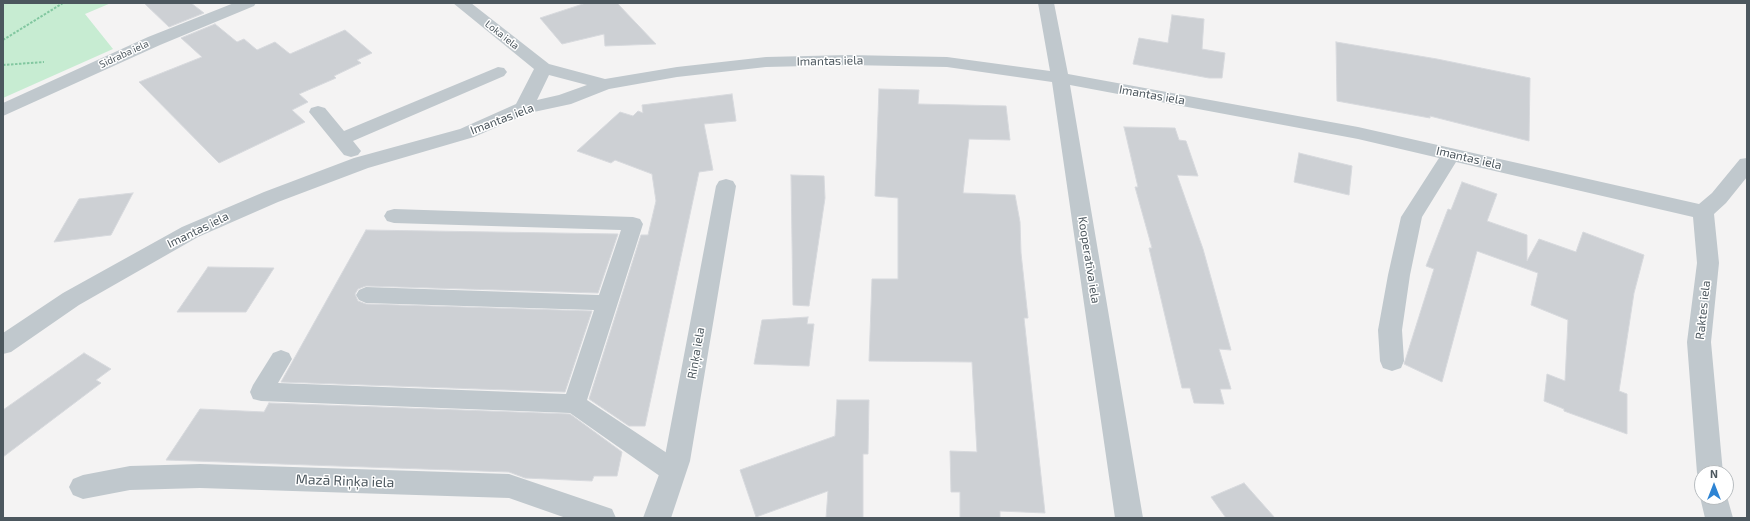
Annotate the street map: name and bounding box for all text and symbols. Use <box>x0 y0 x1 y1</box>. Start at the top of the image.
street label: Loka iela <box>483 18 521 52</box>
street label: Sidraba iela <box>97 37 151 71</box>
street label: Imantas iela <box>797 53 863 69</box>
street label: Imantas iela <box>1118 82 1186 108</box>
street label: Imantas iela <box>468 100 536 138</box>
street label: Imantas iela <box>1435 143 1503 173</box>
street label: Imantas iela <box>165 209 231 251</box>
street label: Kooperatīva iela <box>1075 215 1103 305</box>
street label: Raktes iela <box>1693 280 1713 340</box>
street label: Riņķa iela <box>684 326 708 380</box>
north arrow <box>1694 465 1734 505</box>
text: N <box>1710 467 1718 480</box>
street label: Mazā Riņķa iela <box>295 471 395 491</box>

